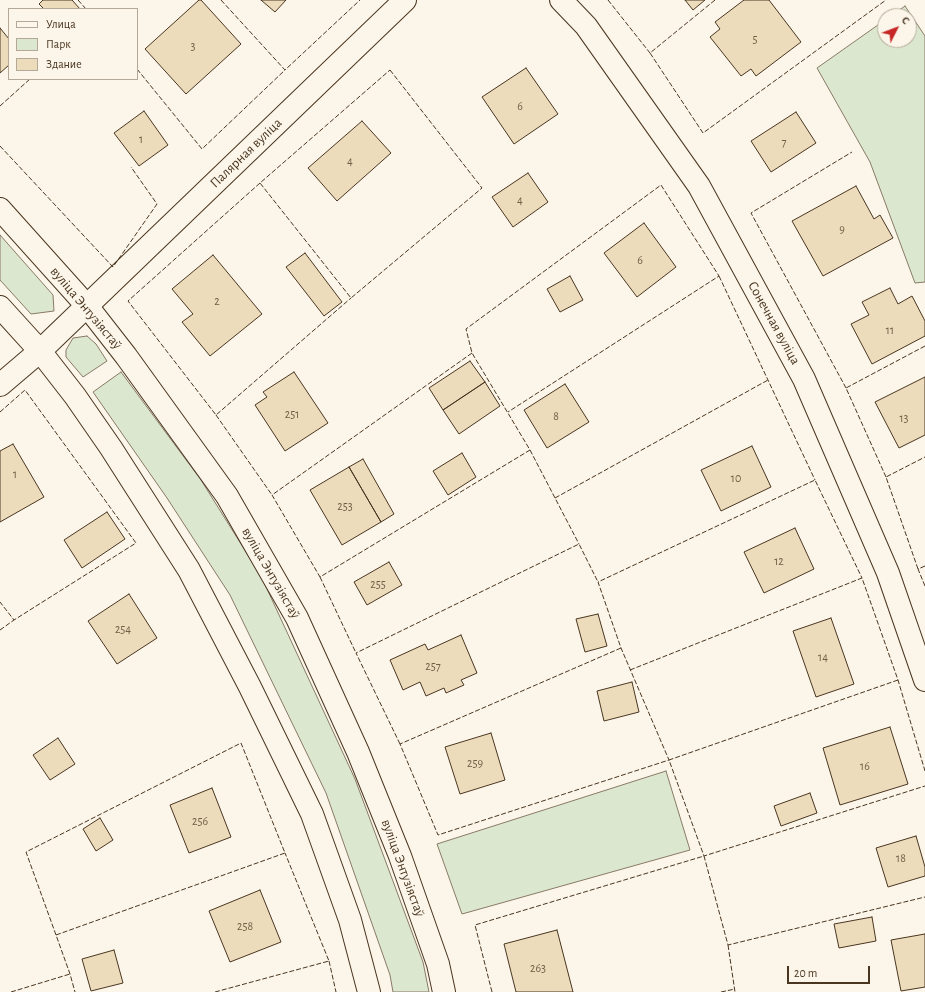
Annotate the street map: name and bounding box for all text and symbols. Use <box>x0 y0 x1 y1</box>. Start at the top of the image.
legend <box>8 8 138 80</box>
north arrow <box>877 8 917 48</box>
text: С <box>899 14 912 26</box>
text: Улица <box>46 18 76 30</box>
house number: 5 <box>752 32 758 46</box>
text: Парк <box>46 38 71 50</box>
house number: 3 <box>191 39 195 53</box>
text: Здание <box>46 58 82 70</box>
house number: 6 <box>517 99 523 113</box>
street label: Палярная вуліца <box>206 114 286 192</box>
house number: 1 <box>139 132 143 146</box>
house number: 7 <box>781 135 787 149</box>
house number: 4 <box>347 154 353 168</box>
house number: 4 <box>517 193 523 207</box>
house number: 9 <box>839 222 845 236</box>
house number: 6 <box>637 253 643 267</box>
street label: вуліца Энтузіястаў <box>47 263 125 353</box>
street label: Сонечная вуліца <box>744 278 804 368</box>
house number: 2 <box>214 294 220 308</box>
house number: 11 <box>886 323 894 337</box>
house number: 251 <box>285 407 299 421</box>
house number: 8 <box>553 409 559 423</box>
house number: 13 <box>899 411 909 425</box>
house number: 1 <box>13 467 17 481</box>
house number: 10 <box>731 471 741 485</box>
house number: 253 <box>337 499 353 513</box>
street label: вуліца Энтузіястаў <box>238 524 304 622</box>
house number: 12 <box>774 554 784 568</box>
house number: 255 <box>370 577 386 591</box>
house number: 254 <box>115 622 131 636</box>
house number: 14 <box>818 650 828 664</box>
house number: 257 <box>425 659 441 673</box>
house number: 259 <box>467 756 483 770</box>
house number: 16 <box>860 759 870 773</box>
house number: 256 <box>192 814 208 828</box>
street label: вуліца Энтузіястаў <box>378 817 428 919</box>
house number: 18 <box>896 851 906 865</box>
house number: 258 <box>237 919 253 933</box>
scale bar <box>789 958 872 984</box>
house number: 263 <box>530 961 546 975</box>
text: 20 m <box>794 967 817 979</box>

